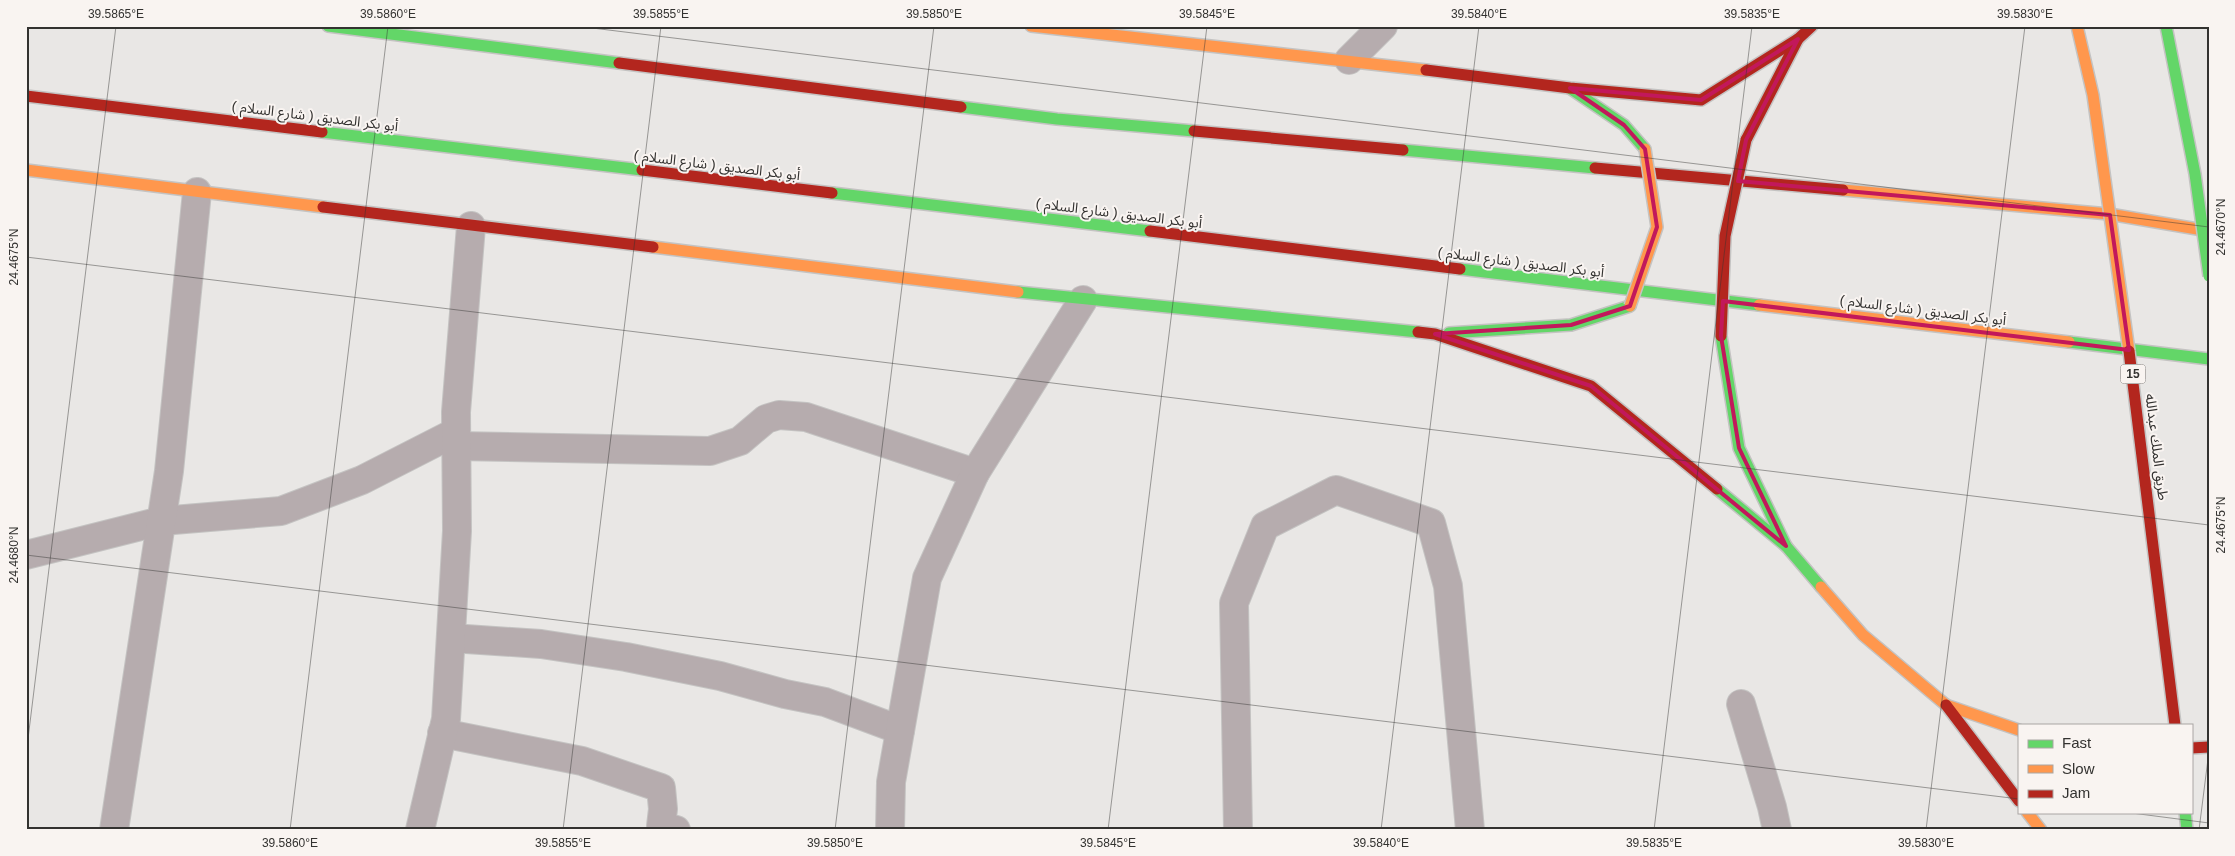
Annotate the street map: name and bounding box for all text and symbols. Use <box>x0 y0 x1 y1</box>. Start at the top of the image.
text: 39.5865°E <box>88 7 144 21</box>
text: 39.5860°E <box>360 7 416 21</box>
text: 39.5855°E <box>633 7 689 21</box>
text: 39.5850°E <box>906 7 962 21</box>
text: 39.5845°E <box>1179 7 1235 21</box>
text: 39.5840°E <box>1451 7 1507 21</box>
text: 39.5835°E <box>1724 7 1780 21</box>
text: 39.5830°E <box>1997 7 2053 21</box>
street label: ( شارع السلام ) أبو بكر الصديق <box>231 97 400 137</box>
street label: ( شارع السلام ) أبو بكر الصديق <box>633 146 802 186</box>
street label: ( شارع السلام ) أبو بكر الصديق <box>1035 194 1204 234</box>
text: 24.4670°N <box>2214 199 2228 255</box>
text: 24.4675°N <box>7 229 21 285</box>
street label: ( شارع السلام ) أبو بكر الصديق <box>1437 243 1606 283</box>
street label: ( شارع السلام ) أبو بكر الصديق <box>1839 291 2008 331</box>
road number: 15 <box>2120 364 2146 384</box>
street label: طريق الملك عبدالله <box>2141 393 2171 501</box>
text: 24.4675°N <box>2214 497 2228 553</box>
text: 24.4680°N <box>7 527 21 583</box>
legend <box>2018 724 2192 814</box>
text: Fast <box>2062 734 2092 751</box>
text: Slow <box>2062 760 2095 777</box>
text: Jam <box>2062 784 2090 801</box>
text: 39.5860°E <box>262 836 318 850</box>
text: 39.5855°E <box>535 836 591 850</box>
text: 39.5850°E <box>807 836 863 850</box>
text: 39.5845°E <box>1080 836 1136 850</box>
text: 39.5840°E <box>1353 836 1409 850</box>
text: 39.5835°E <box>1626 836 1682 850</box>
text: 39.5830°E <box>1898 836 1954 850</box>

